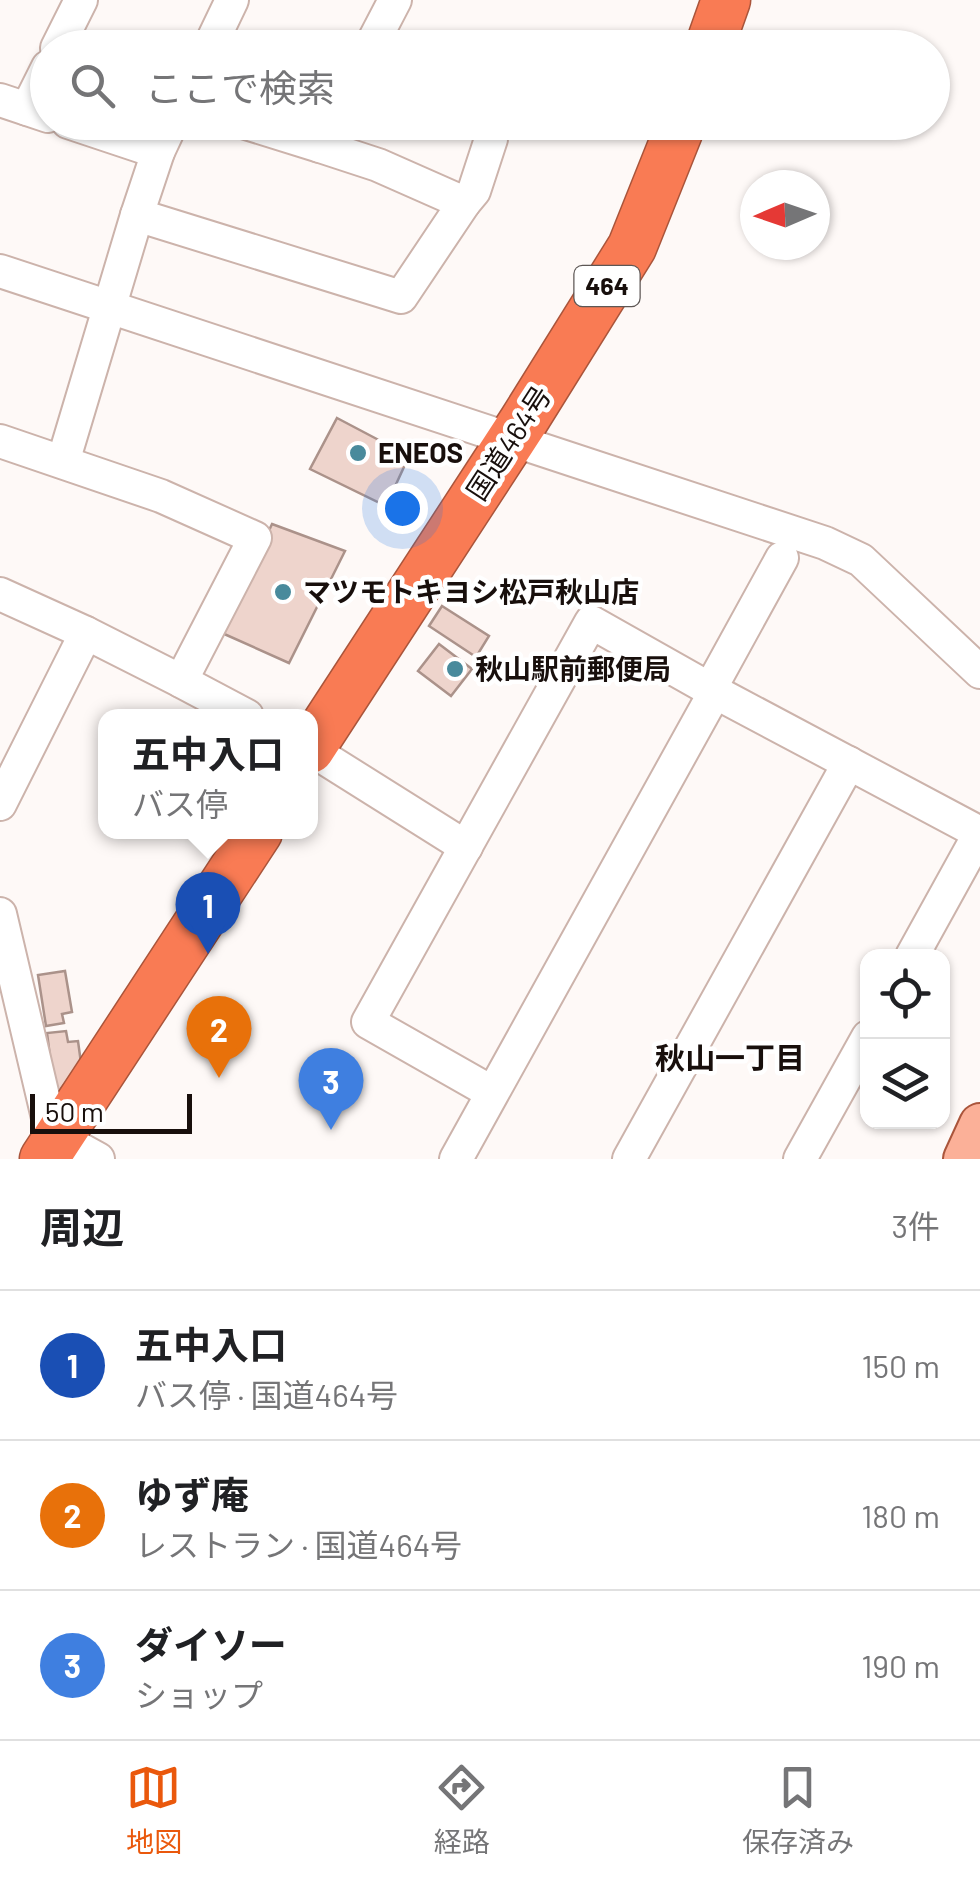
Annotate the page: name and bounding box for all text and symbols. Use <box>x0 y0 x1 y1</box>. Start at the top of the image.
search box <box>30 30 950 140</box>
icon: search <box>65 58 120 113</box>
text: ここで検索 <box>145 64 335 110</box>
north arrow <box>740 170 830 260</box>
road number: 464 <box>574 266 640 306</box>
street label: 国道464号 <box>459 379 558 506</box>
place label: ENEOS <box>378 435 463 469</box>
marker: ENEOS <box>347 442 369 464</box>
your location <box>377 483 428 534</box>
place label: マツモトキヨシ松戸秋山店 <box>303 574 639 608</box>
marker: マツモトキヨシ松戸秋山店 <box>272 581 294 603</box>
place label: 秋山駅前郵便局 <box>475 651 671 685</box>
marker: 秋山駅前郵便局 <box>444 658 466 680</box>
popup <box>98 709 318 839</box>
text: 五中入口 <box>132 730 284 776</box>
text: バス停 <box>132 784 228 822</box>
pin: 1 <box>176 872 240 954</box>
map controls <box>860 949 950 1129</box>
button: locate <box>860 949 950 1039</box>
pin: 2 <box>186 996 252 1078</box>
district label: 秋山一丁目 <box>655 1039 805 1075</box>
button: layers <box>860 1039 950 1129</box>
pin: 3 <box>298 1048 364 1130</box>
scale bar <box>30 1089 192 1134</box>
text: 50 m <box>45 1094 104 1128</box>
text: 周辺 <box>40 1201 124 1251</box>
text: 3件 <box>892 1206 940 1244</box>
text: 五中入口 <box>135 1321 287 1367</box>
text: 1 <box>67 1346 78 1384</box>
text: 150 m <box>861 1346 940 1384</box>
text: バス停 · 国道464号 <box>135 1375 398 1413</box>
text: ゆず庵 <box>135 1471 249 1517</box>
text: 2 <box>64 1496 81 1534</box>
text: 180 m <box>861 1496 940 1534</box>
text: レストラン · 国道464号 <box>135 1525 462 1563</box>
text: ダイソー <box>135 1621 287 1667</box>
text: 3 <box>64 1646 81 1684</box>
text: 190 m <box>861 1646 940 1684</box>
text: ショップ <box>135 1675 263 1713</box>
tab: 地図 <box>126 1760 182 1860</box>
tab: 経路 <box>434 1760 490 1860</box>
tab: 保存済み <box>742 1760 854 1860</box>

